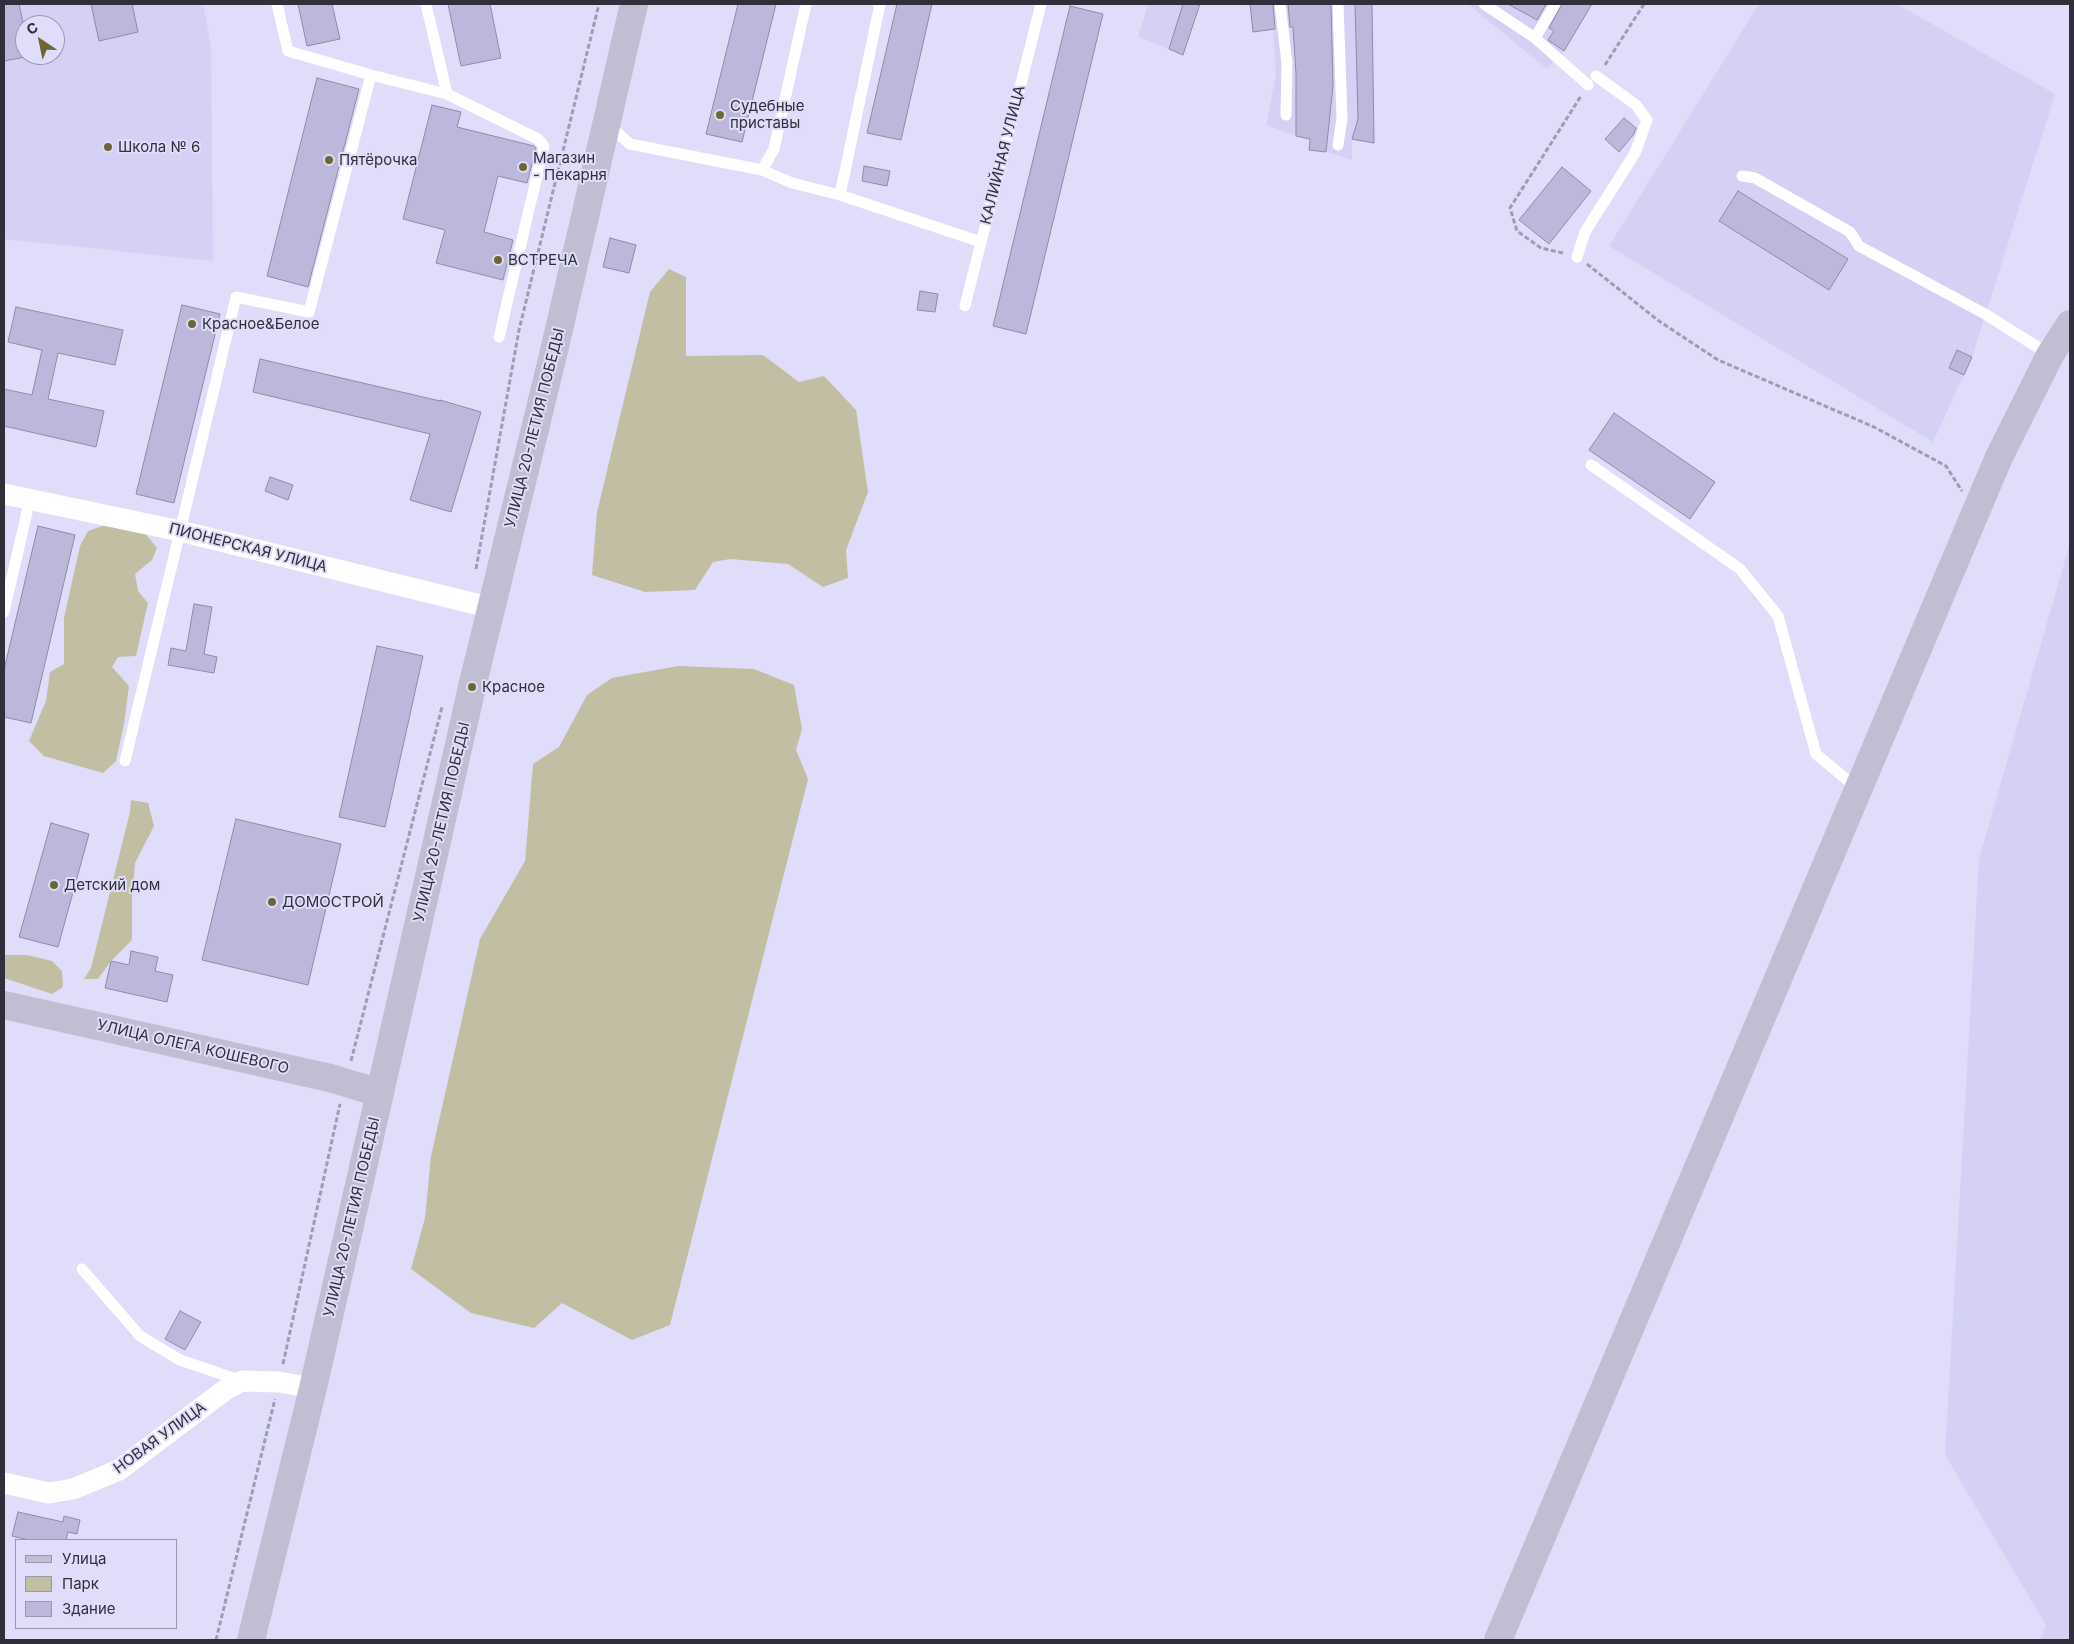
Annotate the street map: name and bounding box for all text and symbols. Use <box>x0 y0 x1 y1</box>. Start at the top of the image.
north arrow <box>15 15 65 65</box>
text: С <box>23 18 41 38</box>
street label: КАЛИЙНАЯ УЛИЦА <box>977 84 1029 226</box>
place label: Судебные приставы <box>730 97 804 132</box>
marker: Судебные приставы <box>714 109 726 121</box>
place label: Школа № 6 <box>118 138 200 156</box>
marker: Школа № 6 <box>102 141 114 153</box>
place label: Магазин - Пекарня <box>533 149 607 184</box>
place label: Пятёрочка <box>339 151 417 169</box>
marker: Пятёрочка <box>323 154 335 166</box>
marker: Магазин - Пекарня <box>517 161 529 173</box>
place label: ВСТРЕЧА <box>508 251 578 269</box>
marker: ВСТРЕЧА <box>492 254 504 266</box>
place label: Красное&Белое <box>202 315 319 333</box>
marker: Красное&Белое <box>186 318 198 330</box>
street label: УЛИЦА 20-ЛЕТИЯ ПОБЕДЫ <box>501 326 569 530</box>
street label: ПИОНЕРСКАЯ УЛИЦА <box>167 520 329 576</box>
place label: Красное <box>482 678 545 696</box>
marker: Красное <box>466 681 478 693</box>
street label: УЛИЦА 20-ЛЕТИЯ ПОБЕДЫ <box>410 720 474 924</box>
place label: Детский дом <box>64 876 160 894</box>
marker: Детский дом <box>48 879 60 891</box>
place label: ДОМОСТРОЙ <box>282 893 384 911</box>
marker: ДОМОСТРОЙ <box>266 896 278 908</box>
street label: УЛИЦА ОЛЕГА КОШЕВОГО <box>95 1016 291 1078</box>
street label: УЛИЦА 20-ЛЕТИЯ ПОБЕДЫ <box>320 1115 384 1319</box>
street label: НОВАЯ УЛИЦА <box>110 1398 210 1478</box>
legend <box>15 1539 178 1629</box>
text: Улица <box>62 1549 106 1568</box>
text: Парк <box>62 1574 99 1593</box>
text: Здание <box>62 1599 116 1618</box>

